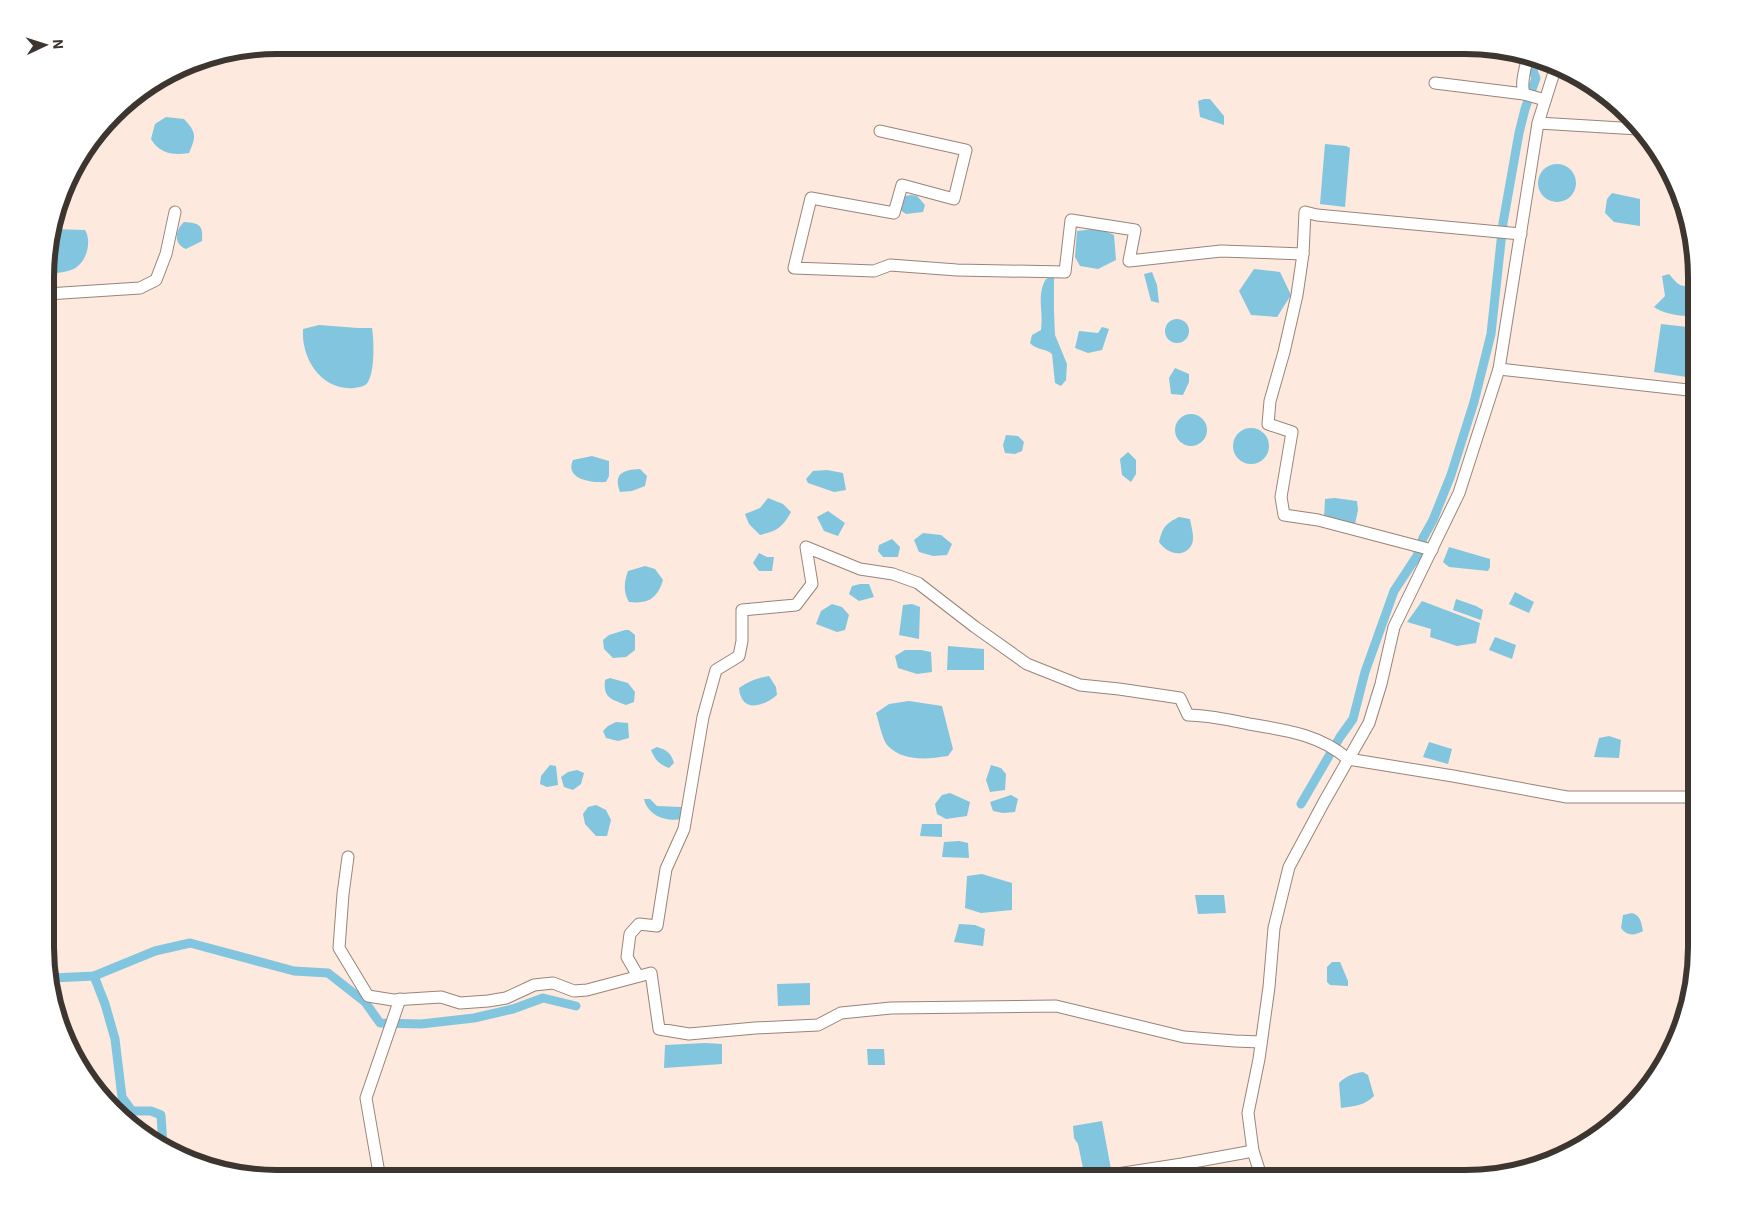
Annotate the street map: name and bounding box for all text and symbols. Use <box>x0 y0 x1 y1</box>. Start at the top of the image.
north arrow <box>20 20 70 70</box>
text: N <box>49 38 67 50</box>

